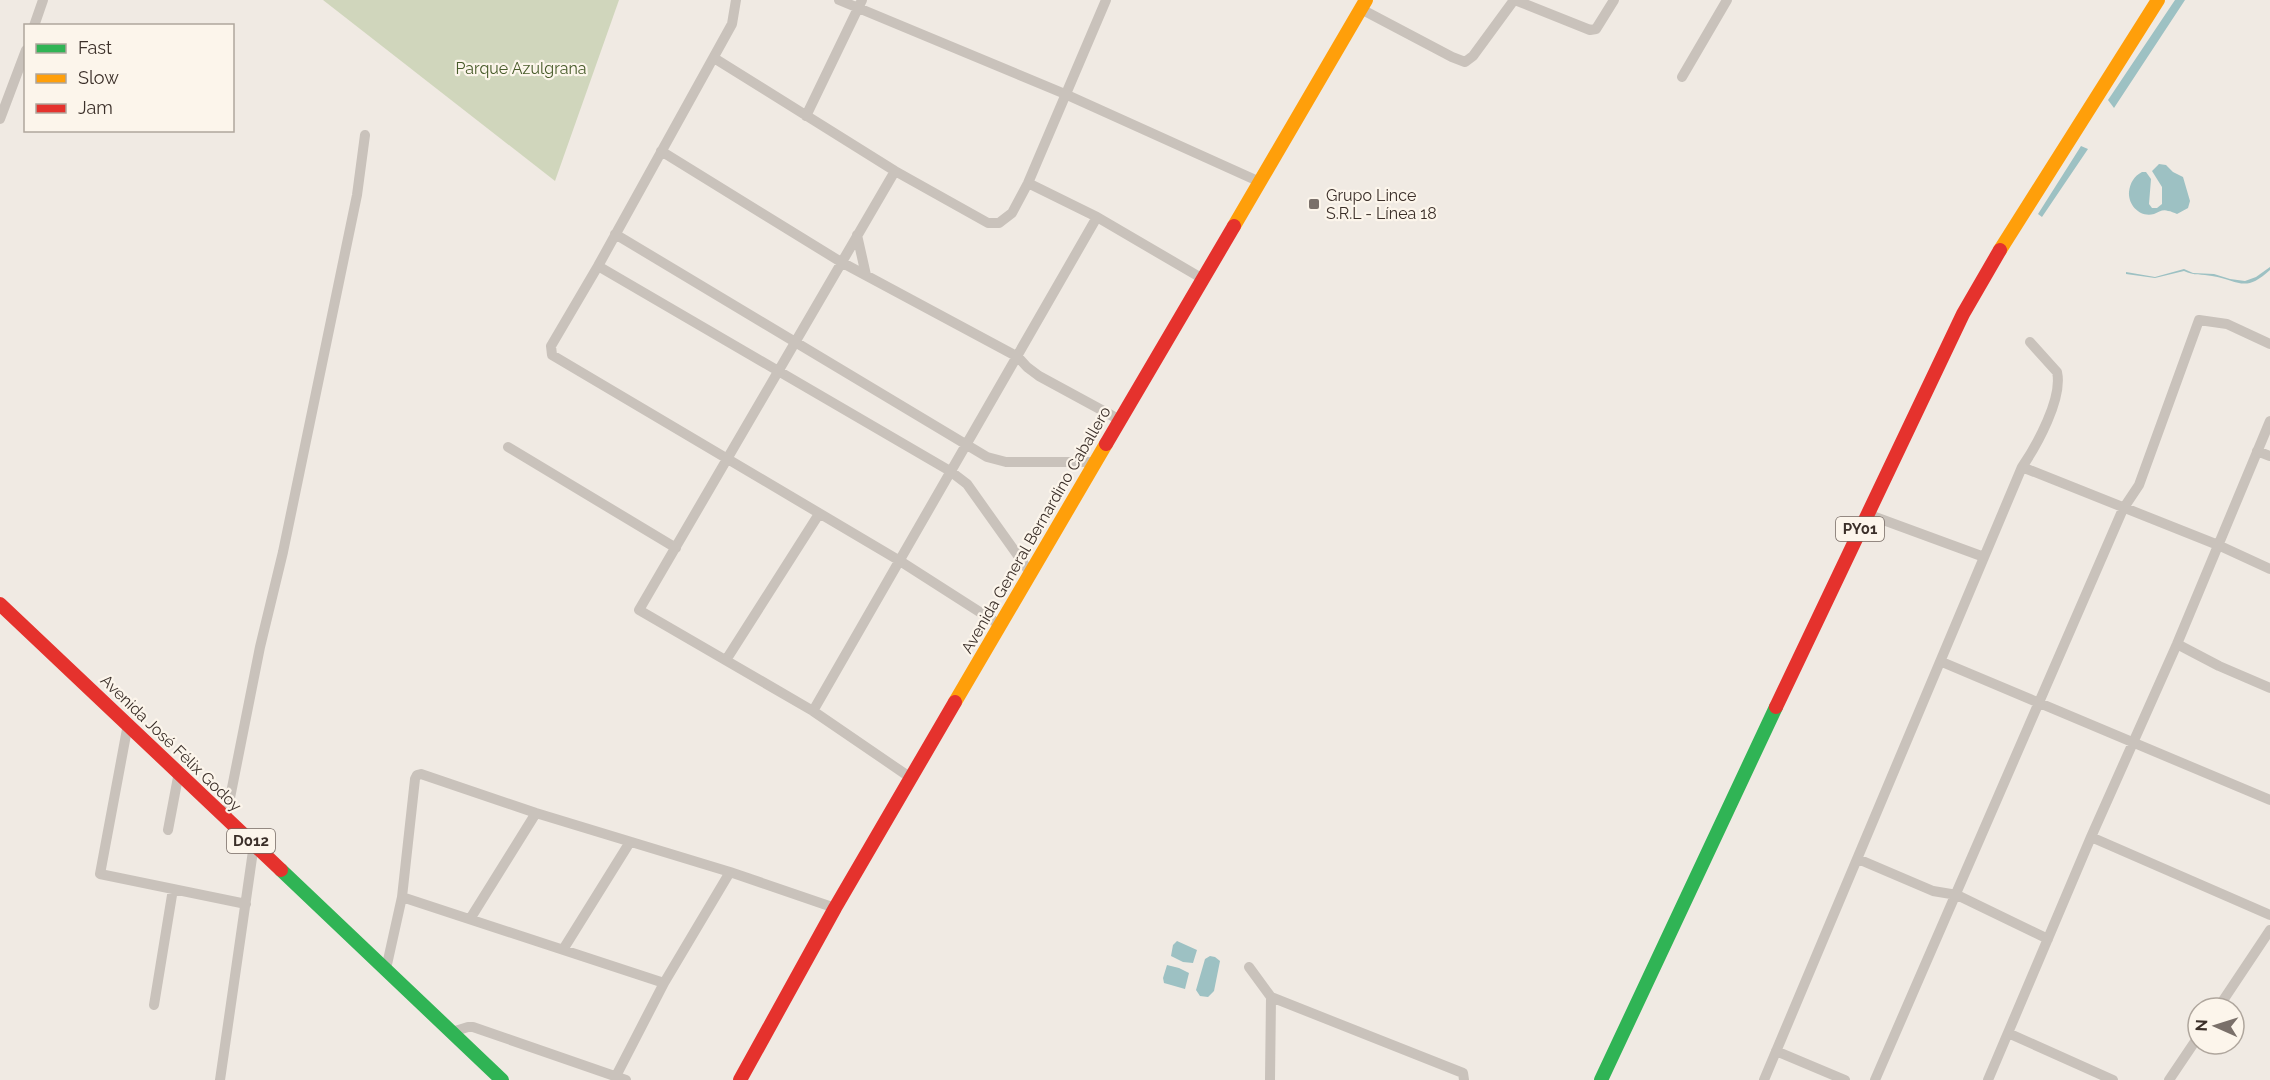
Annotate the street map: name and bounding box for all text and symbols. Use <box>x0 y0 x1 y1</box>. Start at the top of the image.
legend <box>24 24 234 132</box>
text: Fast <box>78 37 112 58</box>
park label: Parque Azulgrana <box>455 59 587 78</box>
text: Slow <box>78 67 119 88</box>
text: Jam <box>78 97 113 118</box>
place label: Grupo Lince S.R.L - Línea 18 <box>1326 186 1437 223</box>
marker: Grupo Lince S.R.L - Línea 18 <box>1307 197 1321 211</box>
street label: Avenida General Bernardino Caballero <box>957 403 1115 657</box>
road number: PY01 <box>1836 517 1884 541</box>
street label: Avenida José Félix Godoy <box>97 671 246 816</box>
road number: D012 <box>227 829 275 853</box>
north arrow <box>2186 996 2246 1056</box>
text: N <box>2192 1019 2211 1032</box>

